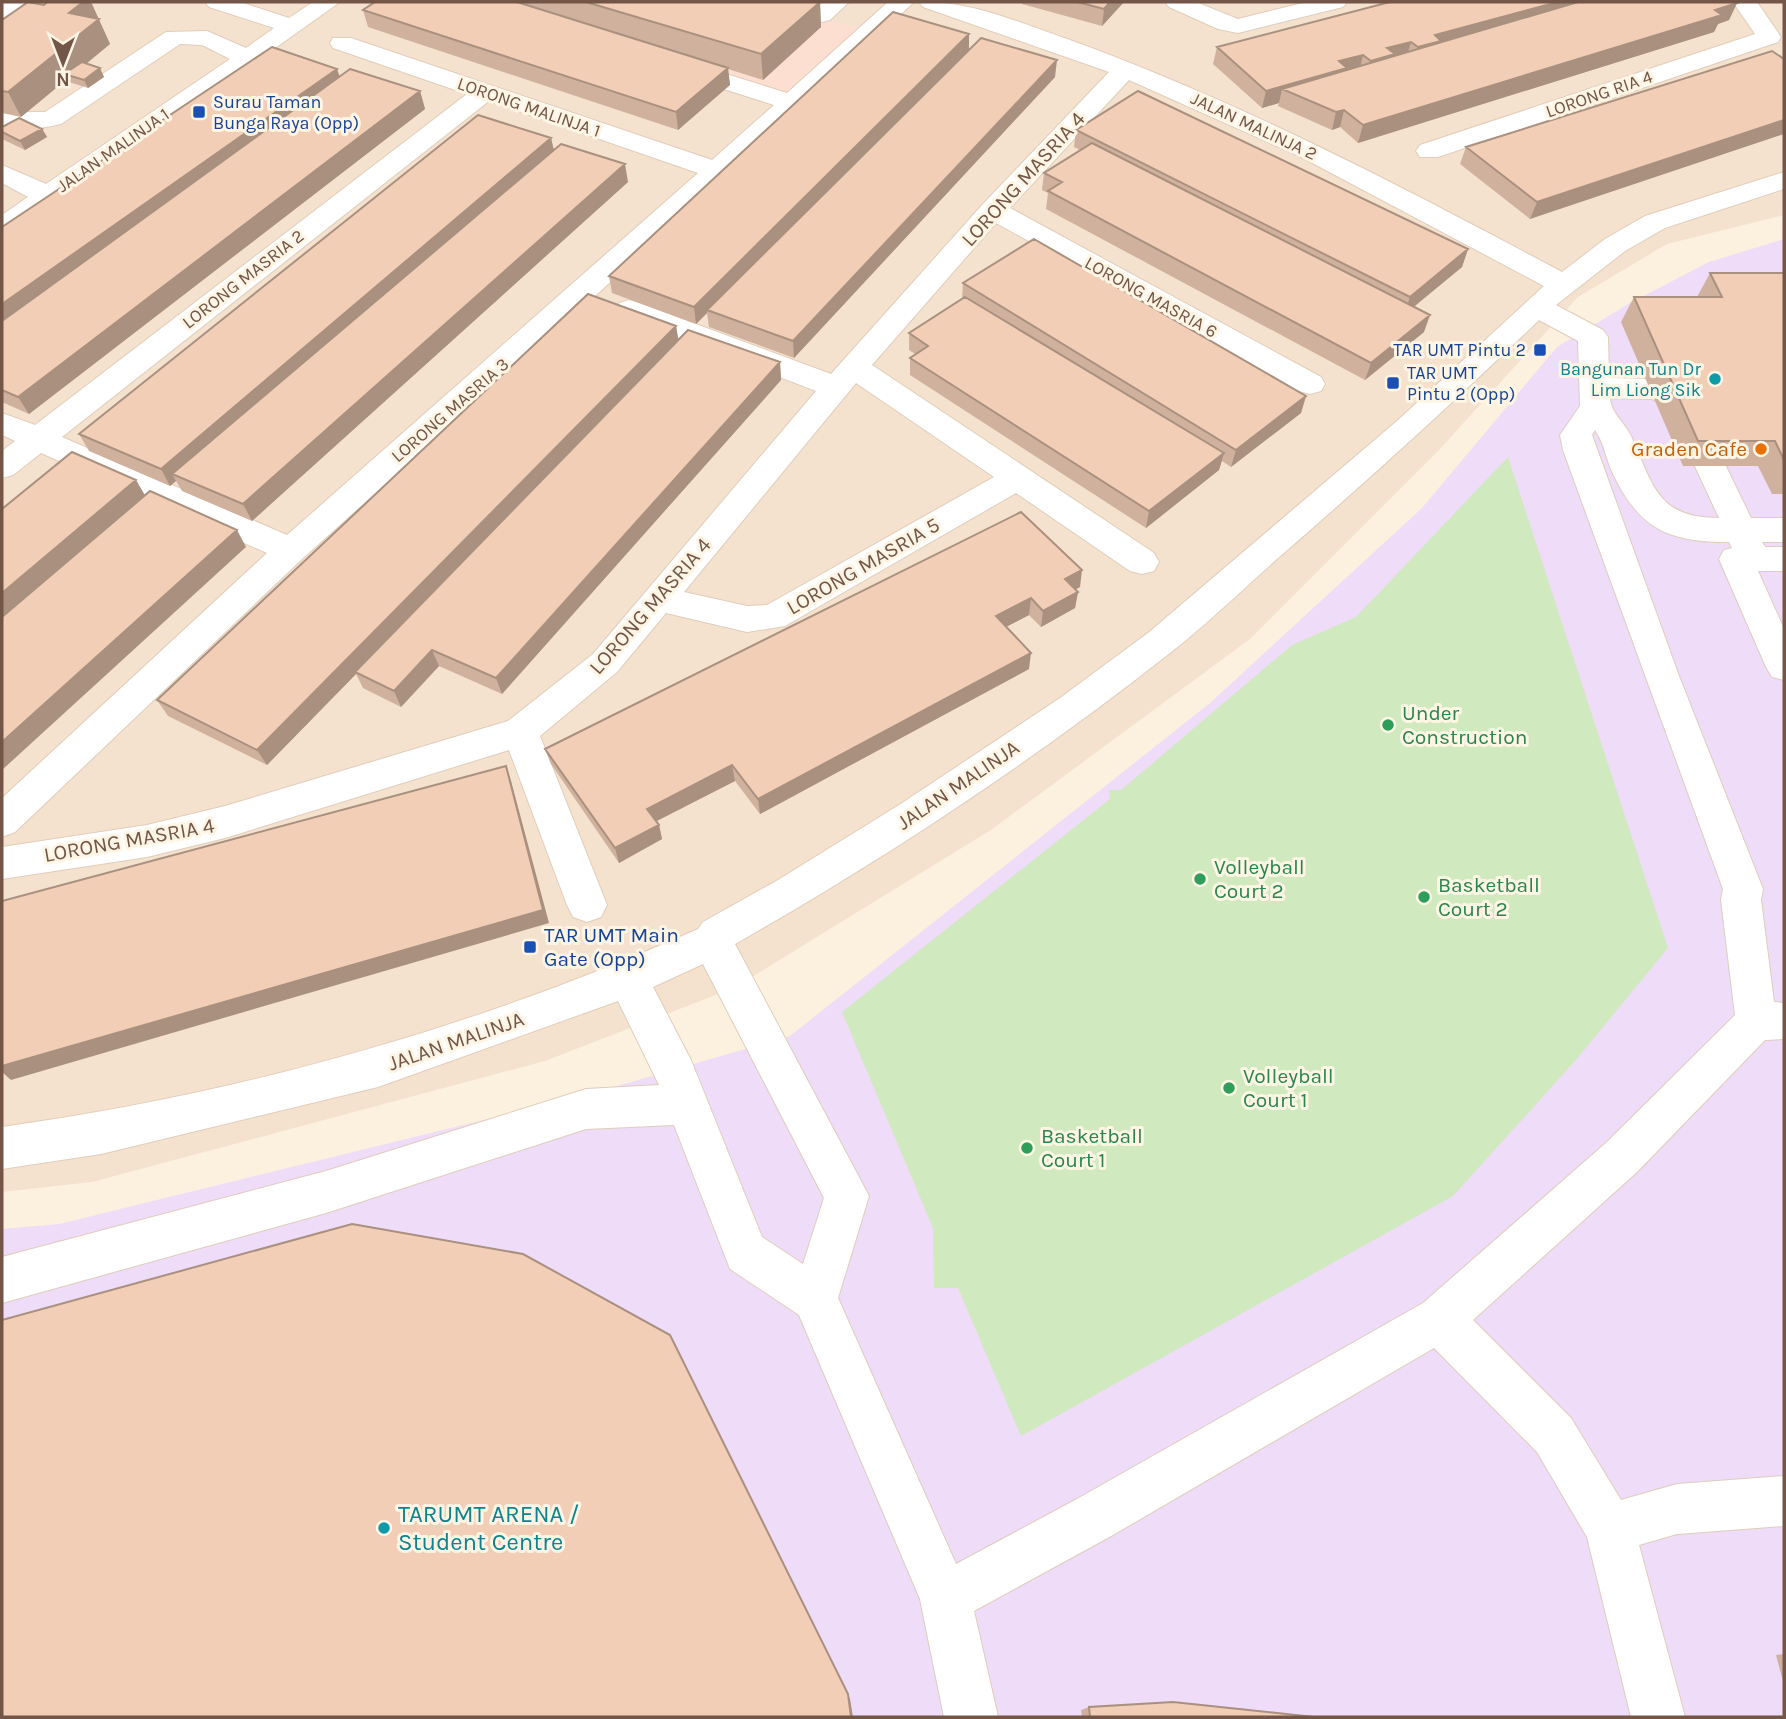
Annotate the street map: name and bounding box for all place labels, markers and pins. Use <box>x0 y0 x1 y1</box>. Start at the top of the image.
place label: Surau Taman Bunga Raya (Opp) <box>213 91 359 134</box>
marker: Surau Taman Bunga Raya (Opp) <box>191 104 207 120</box>
place label: TAR UMT Pintu 2 <box>1393 339 1526 361</box>
marker: TAR UMT Pintu 2 <box>1532 342 1548 358</box>
place label: Bangunan Tun Dr Lim Liong Sik <box>1560 358 1701 401</box>
place label: TAR UMT Pintu 2 (Opp) <box>1407 362 1515 405</box>
marker: Bangunan Tun Dr Lim Liong Sik <box>1707 371 1723 387</box>
marker: TAR UMT Pintu 2 (Opp) <box>1385 375 1401 391</box>
place label: Graden Cafe <box>1631 437 1747 461</box>
marker: Graden Cafe <box>1753 441 1769 457</box>
place label: Under Construction <box>1402 701 1527 749</box>
marker: Under Construction <box>1380 717 1396 733</box>
place label: Volleyball Court 2 <box>1214 855 1305 903</box>
marker: Volleyball Court 2 <box>1192 871 1208 887</box>
place label: Basketball Court 2 <box>1438 873 1540 921</box>
marker: Basketball Court 2 <box>1416 889 1432 905</box>
place label: TAR UMT Main Gate (Opp) <box>544 923 679 971</box>
marker: TAR UMT Main Gate (Opp) <box>522 939 538 955</box>
place label: Volleyball Court 1 <box>1243 1064 1334 1112</box>
marker: Volleyball Court 1 <box>1221 1080 1237 1096</box>
place label: Basketball Court 1 <box>1041 1124 1143 1172</box>
marker: Basketball Court 1 <box>1019 1140 1035 1156</box>
place label: TARUMT ARENA / Student Centre <box>398 1500 579 1556</box>
marker: TARUMT ARENA / Student Centre <box>376 1520 392 1536</box>

